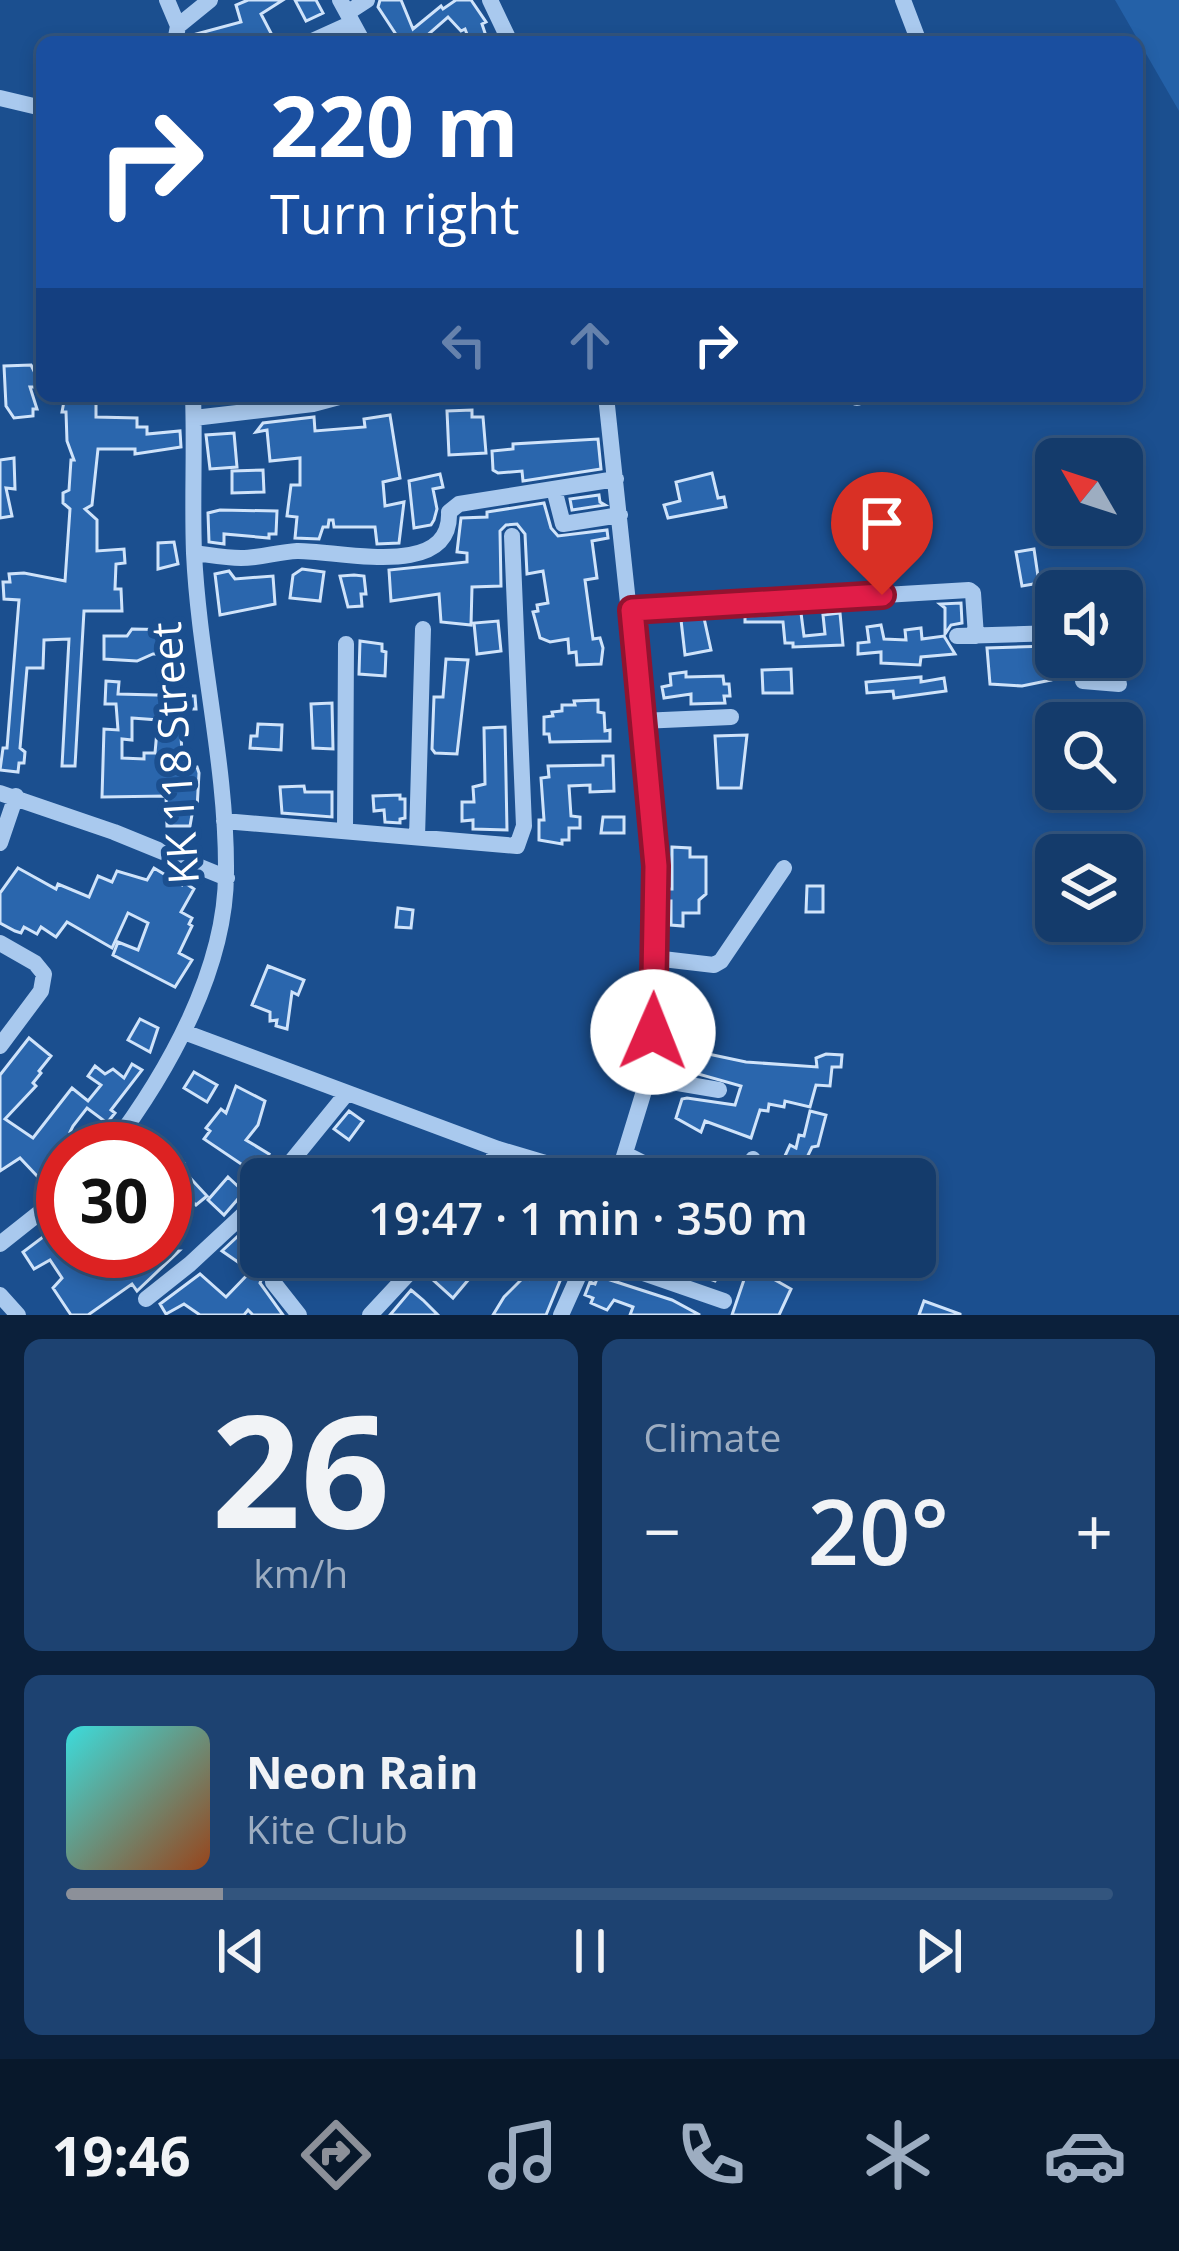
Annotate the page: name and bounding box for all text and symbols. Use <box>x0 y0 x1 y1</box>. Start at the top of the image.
text: 220 m <box>270 67 518 182</box>
icon: right <box>72 84 228 240</box>
text: Turn right <box>270 176 519 250</box>
icon: left <box>431 312 497 378</box>
icon: ahead <box>557 312 623 378</box>
icon: right <box>683 312 749 378</box>
north arrow <box>1035 438 1143 546</box>
map controls <box>1035 438 1143 942</box>
pin <box>831 472 933 595</box>
icon: arrive <box>849 490 915 556</box>
button: sound <box>1035 570 1143 678</box>
street label: KK 118 Street <box>136 620 211 886</box>
button: search <box>1035 702 1143 810</box>
button: layers <box>1035 834 1143 942</box>
position arrow <box>590 969 716 1095</box>
speed limit sign: 30 <box>36 1122 192 1278</box>
text: 19:47 · 1 min · 350 m <box>368 1187 808 1248</box>
text: 26 <box>212 1361 390 1574</box>
text: Climate <box>644 1410 781 1463</box>
text: 20° <box>808 1469 949 1591</box>
text: − <box>644 1485 681 1575</box>
text: + <box>1075 1485 1113 1575</box>
text: km/h <box>253 1546 348 1599</box>
text: Neon Rain <box>246 1741 479 1802</box>
text: Kite Club <box>246 1802 408 1855</box>
icon: previous <box>208 1918 274 1984</box>
icon: pause <box>557 1918 623 1984</box>
icon: next <box>906 1918 972 1984</box>
icon: directions <box>294 2113 378 2197</box>
icon: music <box>481 2113 565 2197</box>
icon: phone <box>669 2113 753 2197</box>
icon: climate <box>856 2113 940 2197</box>
icon: car <box>1043 2113 1127 2197</box>
text: 19:46 <box>52 2118 191 2192</box>

